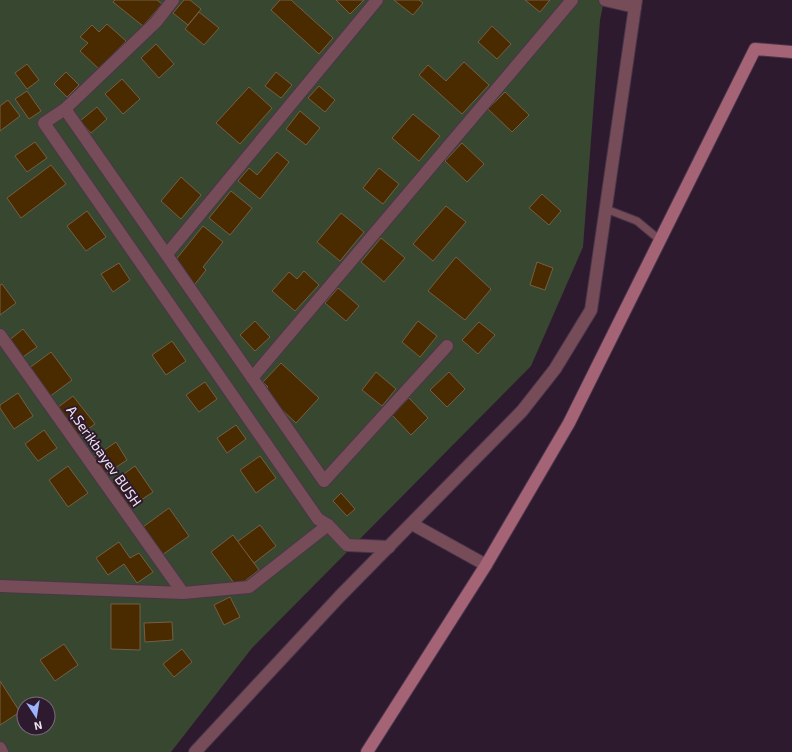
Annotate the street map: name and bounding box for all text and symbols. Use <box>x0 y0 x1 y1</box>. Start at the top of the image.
street label: A,Serikbayev BUSH <box>63 402 146 509</box>
north arrow <box>16 696 56 736</box>
text: N <box>33 719 43 733</box>

